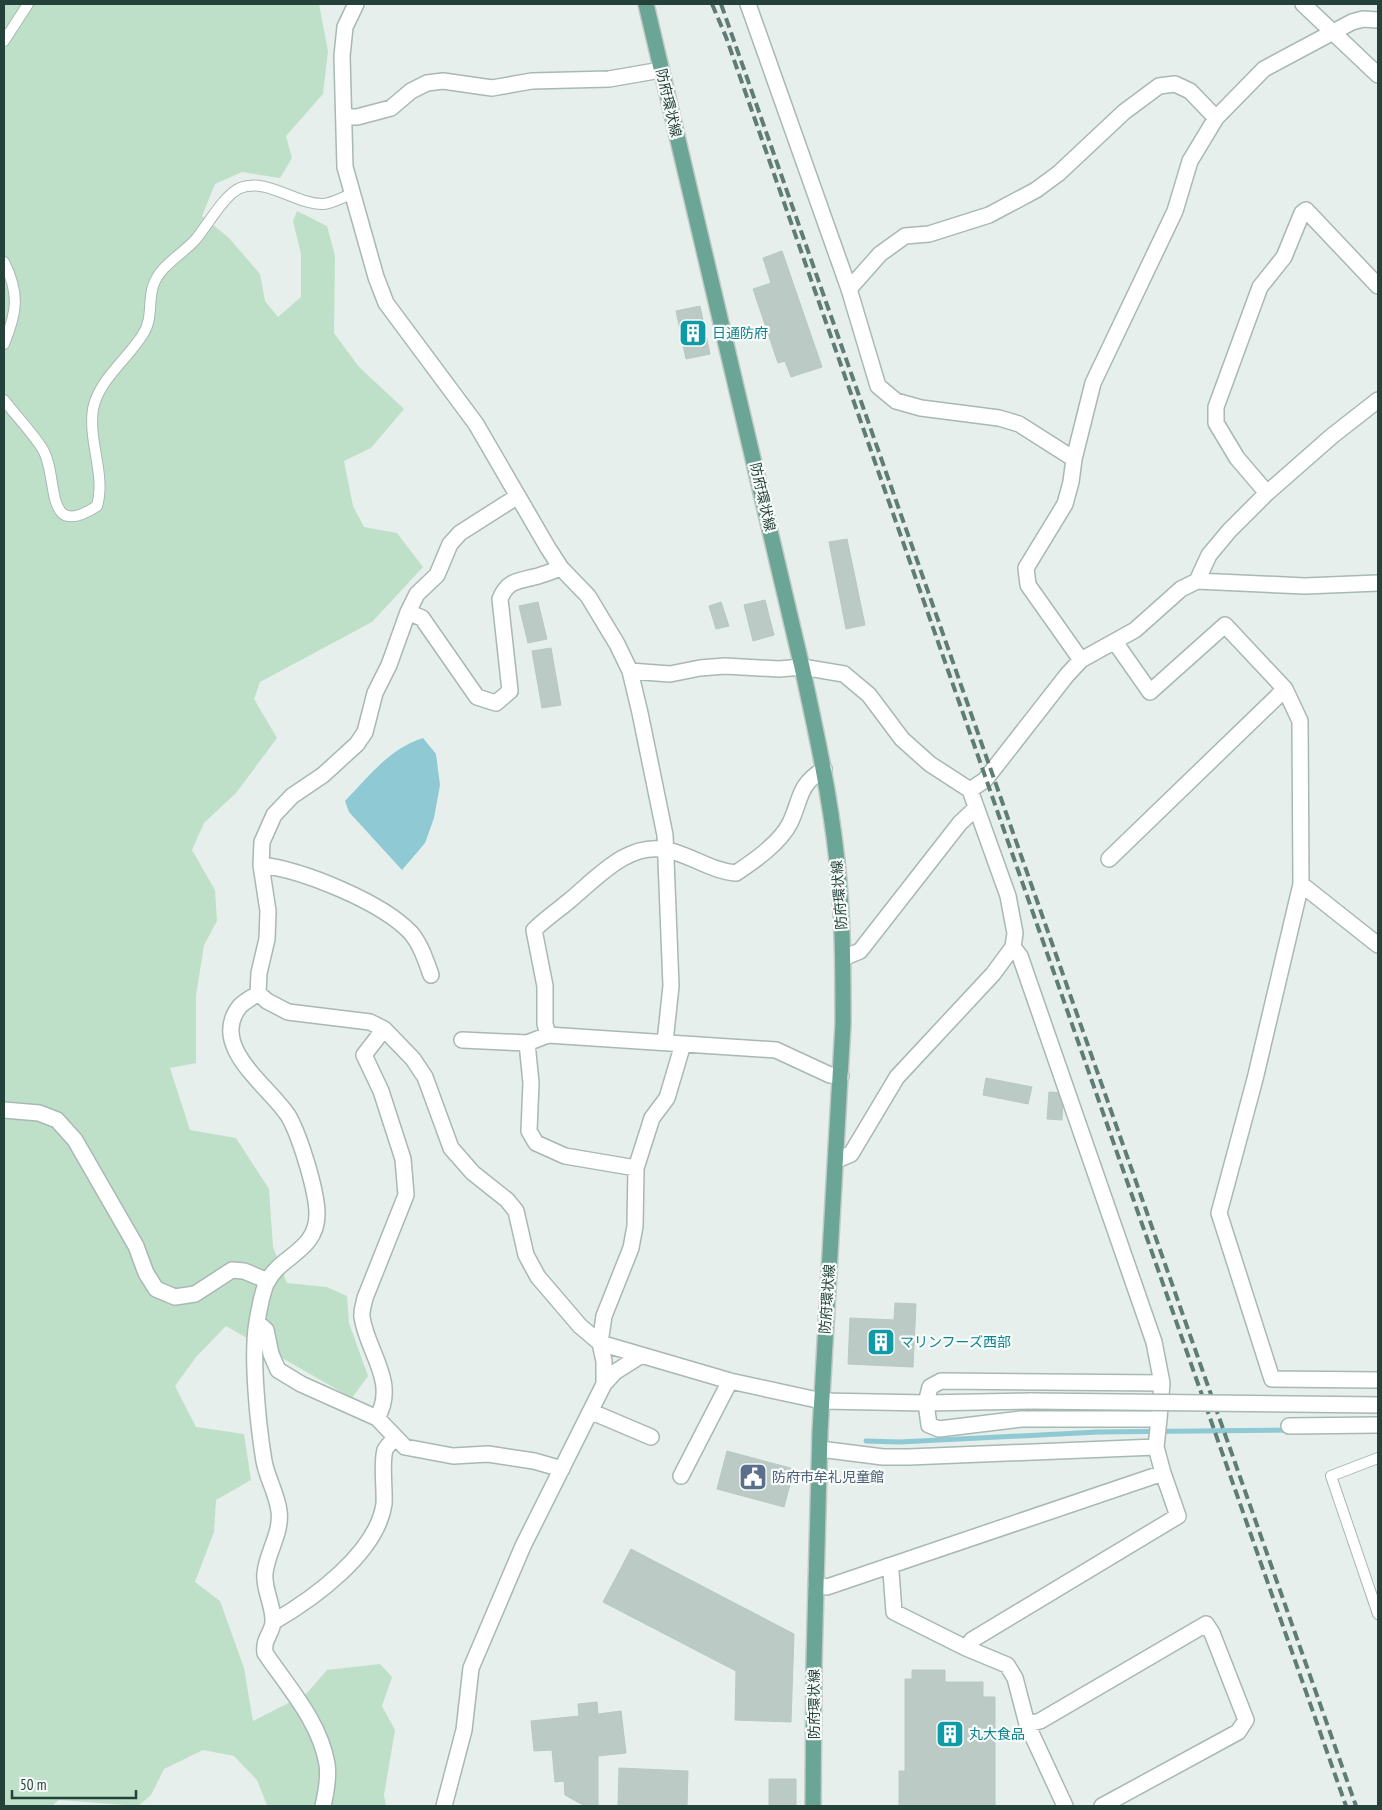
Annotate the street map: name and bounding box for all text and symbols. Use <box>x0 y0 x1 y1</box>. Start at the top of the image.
street label: 防府環状線 <box>652 67 686 139</box>
building icon: 日通防府 <box>678 318 708 348</box>
place label: 日通防府 <box>712 324 768 342</box>
street label: 防府環状線 <box>746 461 780 533</box>
street label: 防府環状線 <box>828 859 850 931</box>
street label: 防府環状線 <box>816 1263 838 1335</box>
building icon: マリンフーズ西部 <box>866 1327 896 1357</box>
place label: マリンフーズ西部 <box>900 1333 1011 1351</box>
public building icon: 防府市牟礼児童館 <box>738 1462 768 1492</box>
place label: 防府市牟礼児童館 <box>772 1468 884 1486</box>
street label: 防府環状線 <box>805 1669 823 1739</box>
building icon: 丸大食品 <box>935 1719 965 1749</box>
place label: 丸大食品 <box>969 1725 1025 1743</box>
scale bar <box>12 1768 136 1800</box>
text: 50 m <box>20 1775 46 1794</box>

